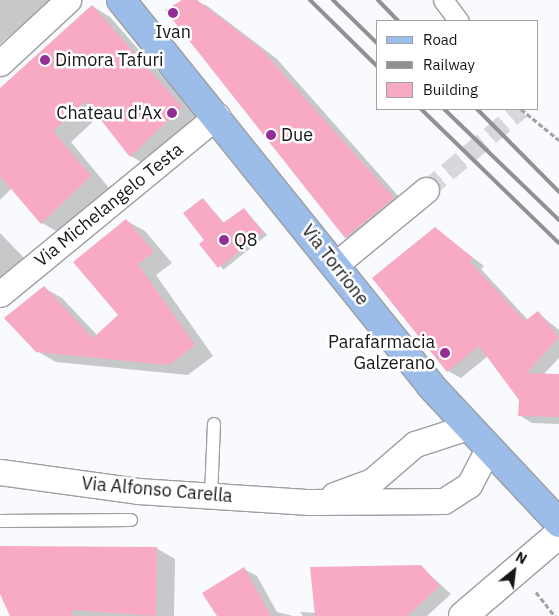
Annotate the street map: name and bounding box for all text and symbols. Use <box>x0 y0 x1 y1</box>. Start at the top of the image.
marker: Ivan <box>167 7 179 19</box>
legend <box>376 20 539 110</box>
place label: Ivan <box>155 21 191 43</box>
text: Road <box>423 30 458 49</box>
place label: Dimora Tafuri <box>55 49 164 71</box>
marker: Dimora Tafuri <box>39 54 51 66</box>
text: Railway <box>423 55 475 74</box>
text: Building <box>423 80 478 99</box>
place label: Chateau d'Ax <box>56 102 162 124</box>
marker: Chateau d'Ax <box>166 107 178 119</box>
place label: Due <box>281 124 313 146</box>
marker: Due <box>265 129 277 141</box>
street label: Via Michelangelo Testa <box>31 139 187 271</box>
street label: Via Torrione <box>297 220 373 310</box>
place label: Q8 <box>234 229 258 251</box>
marker: Q8 <box>218 234 230 246</box>
place label: Parafarmacia Galzerano <box>328 332 435 374</box>
marker: Parafarmacia Galzerano <box>439 347 451 359</box>
street label: Via Alfonso Carella <box>81 473 233 507</box>
north arrow <box>489 546 539 596</box>
text: N <box>512 548 530 568</box>

